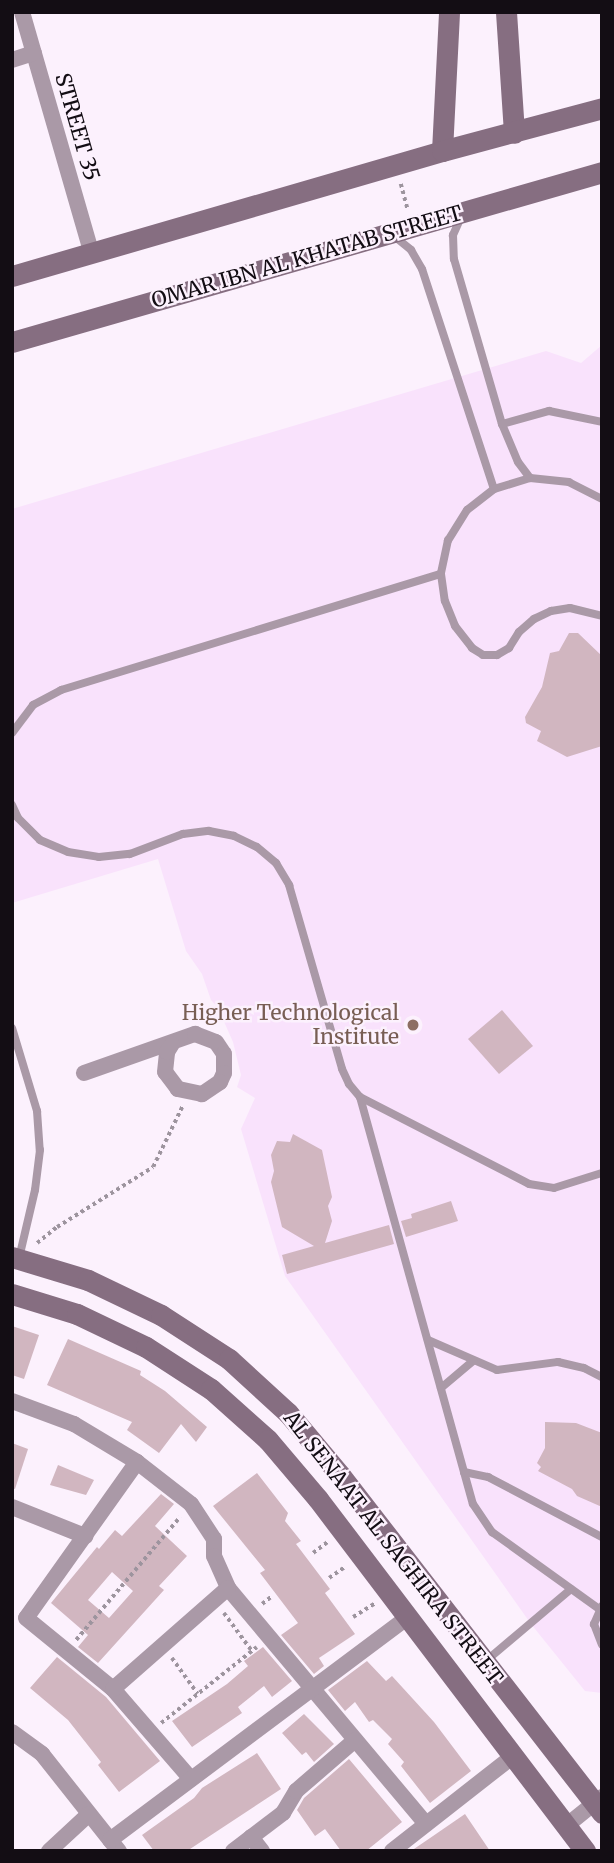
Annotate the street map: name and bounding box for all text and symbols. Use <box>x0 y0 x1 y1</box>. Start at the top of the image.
street label: STREET 35 <box>50 70 104 184</box>
street label: OMAR IBN AL KHATAB STREET <box>149 200 465 314</box>
place label: Higher Technological Institute <box>182 1000 399 1050</box>
marker: Higher Technological Institute <box>405 1017 421 1033</box>
street label: AL SENAAT AL SAGHIRA STREET <box>278 1406 508 1690</box>

